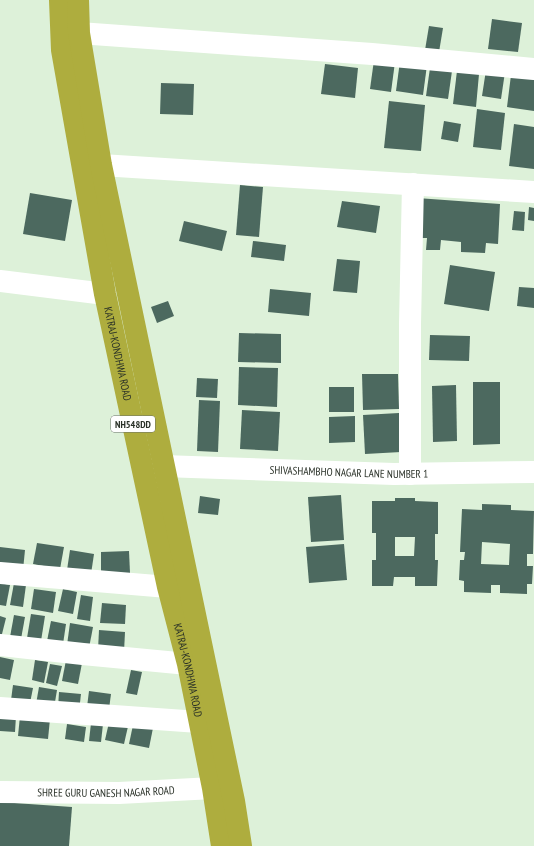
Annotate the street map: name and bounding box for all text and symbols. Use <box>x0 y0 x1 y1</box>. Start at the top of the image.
street label: KATRAJ-KONDHWA ROAD <box>101 306 135 402</box>
road number: NH548DD <box>111 416 155 432</box>
street label: SHIVASHAMBHO NAGAR LANE NUMBER 1 <box>269 463 428 481</box>
street label: KATRAJ-KONDHWA ROAD <box>171 622 206 718</box>
street label: SHREE GURU GANESH NAGAR ROAD <box>37 783 175 800</box>

